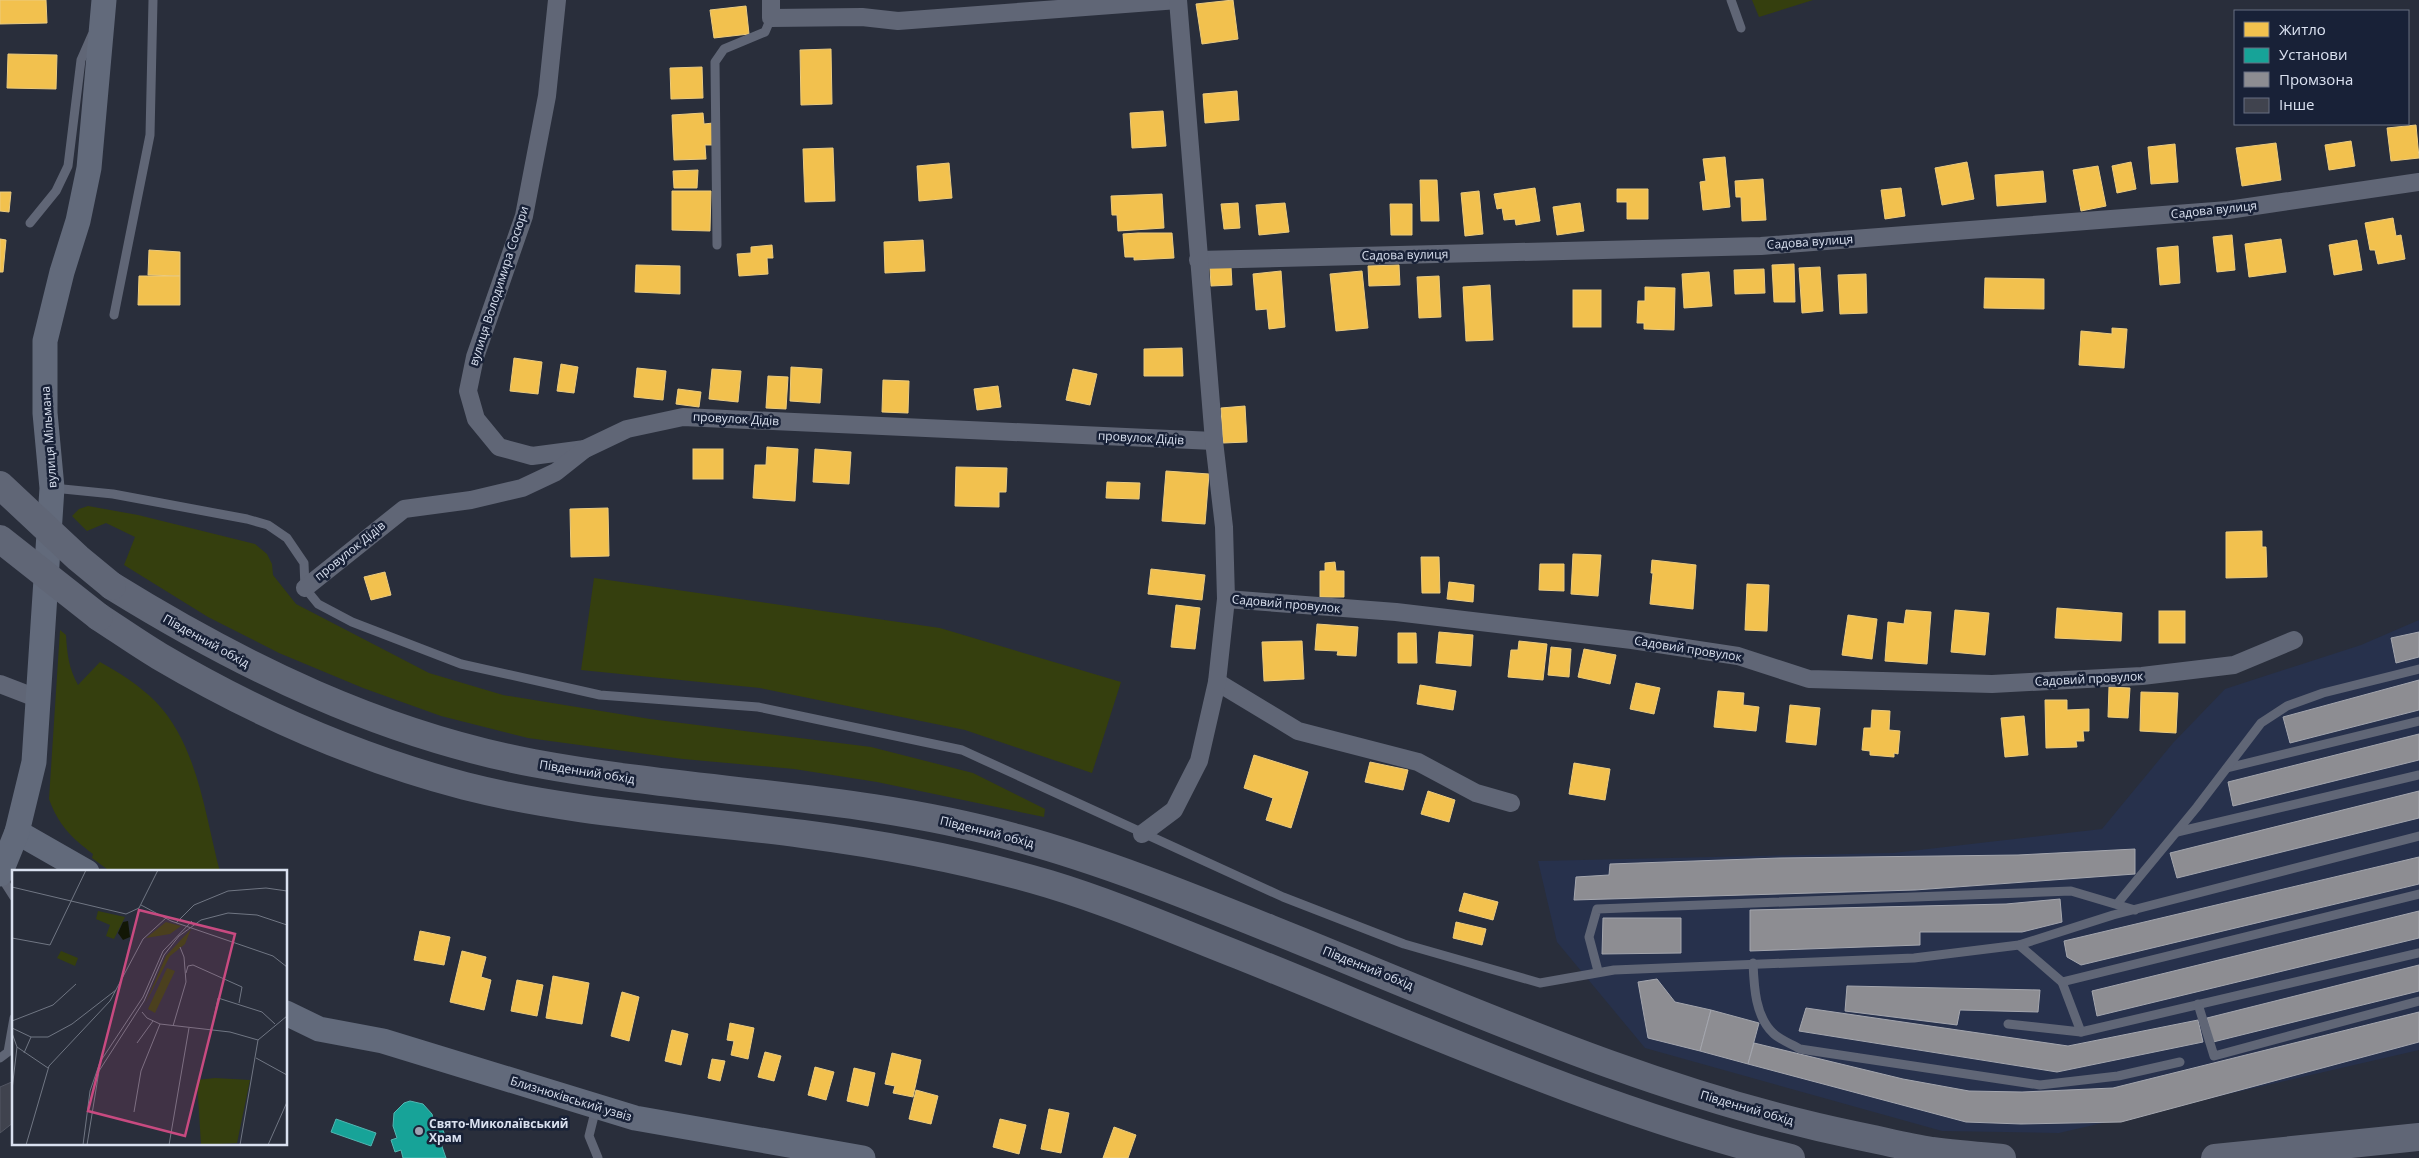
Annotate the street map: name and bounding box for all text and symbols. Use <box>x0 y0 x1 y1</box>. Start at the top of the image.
legend <box>2234 10 2409 125</box>
text: Житло <box>2279 19 2326 39</box>
text: Установи <box>2279 44 2348 64</box>
text: Промзона <box>2279 69 2353 89</box>
text: Інше <box>2279 94 2314 114</box>
street label: Садова вулиця <box>2170 197 2258 222</box>
street label: вулиця Володимира Сосюри <box>465 204 532 368</box>
street label: Садова вулиця <box>1766 230 1854 253</box>
street label: Садова вулиця <box>1362 245 1448 264</box>
street label: вулиця Мільмана <box>36 385 61 489</box>
street label: провулок Дідів <box>692 408 780 429</box>
street label: провулок Дідів <box>1097 427 1185 448</box>
street label: провулок Дідів <box>311 517 389 584</box>
street label: Садовий провулок <box>1231 590 1342 617</box>
street label: Південний обхід <box>160 610 253 671</box>
street label: Садовий провулок <box>1633 632 1744 666</box>
street label: Садовий провулок <box>2034 667 2145 690</box>
street label: Південний обхід <box>538 756 636 787</box>
street label: Південний обхід <box>938 812 1036 851</box>
inset map <box>12 870 288 1146</box>
street label: Південний обхід <box>1320 942 1416 994</box>
street label: Близнюківський узвіз <box>508 1072 634 1125</box>
street label: Південний обхід <box>1698 1086 1796 1129</box>
place label: Свято-Миколаївський Храм <box>429 1115 569 1146</box>
marker: Свято-Миколаївський Храм <box>413 1125 425 1137</box>

